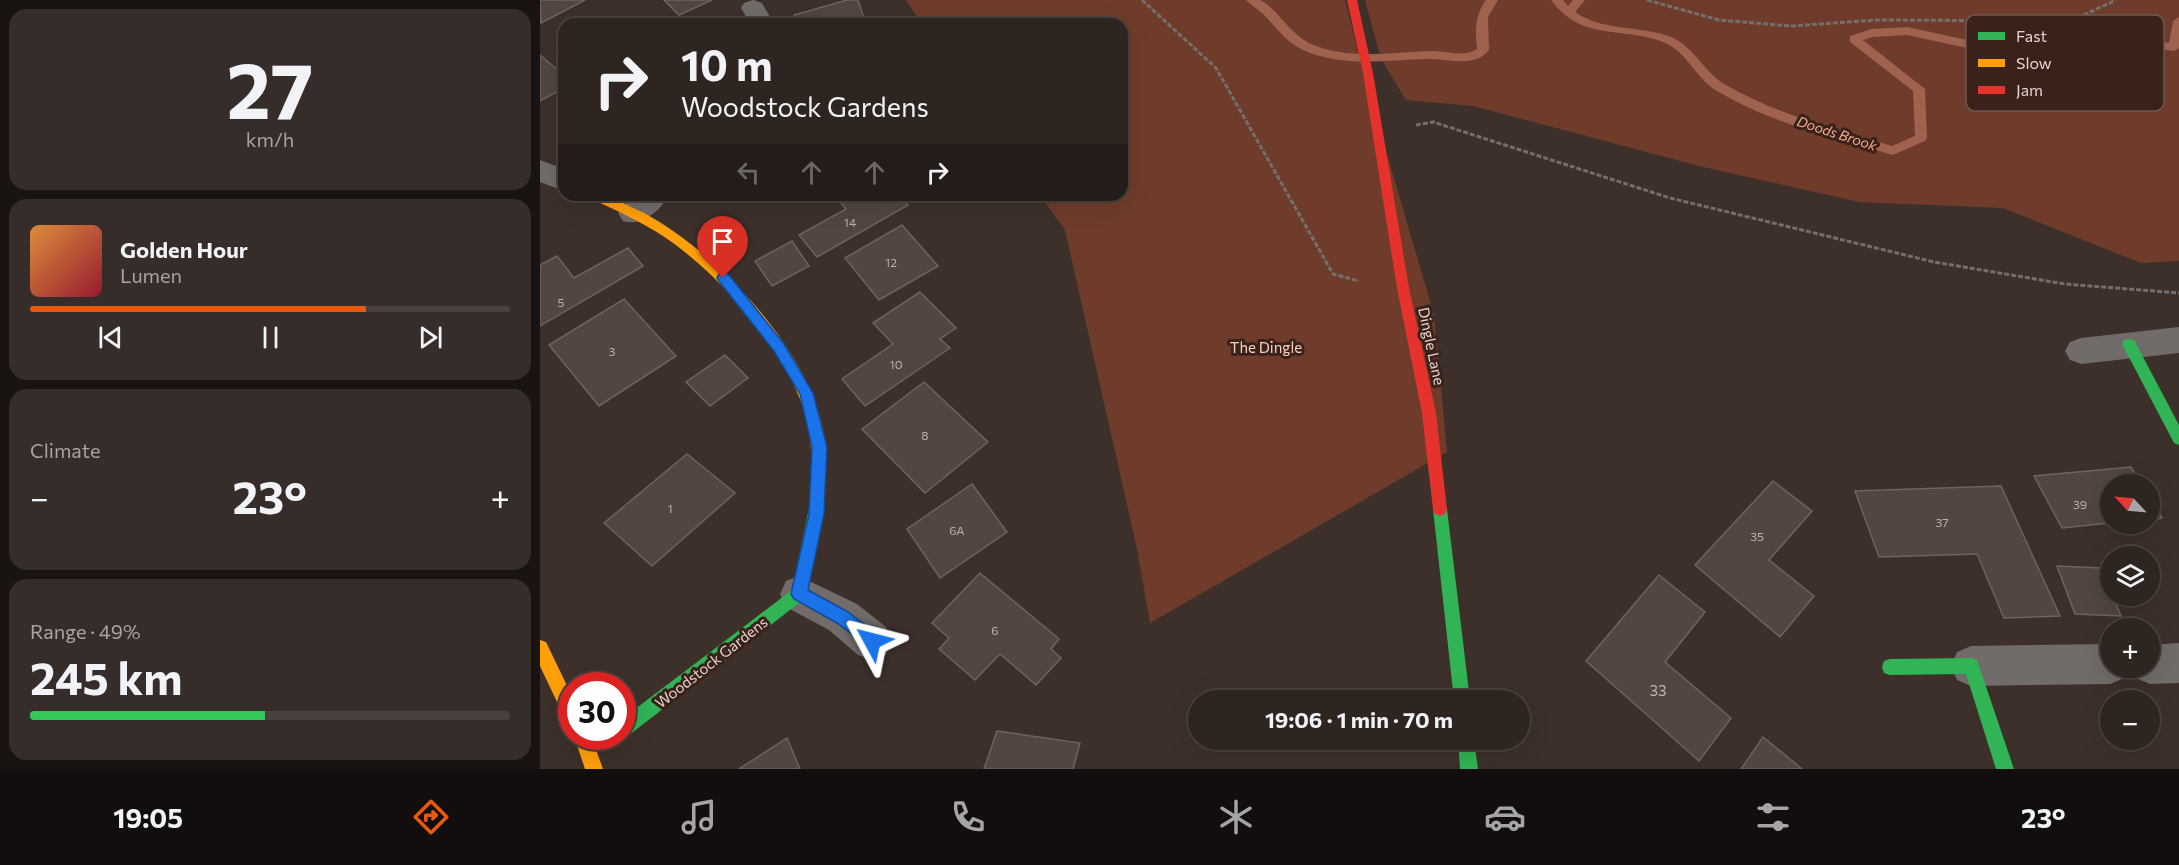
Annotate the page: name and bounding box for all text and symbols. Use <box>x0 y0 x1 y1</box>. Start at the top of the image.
legend <box>1966 15 2164 111</box>
text: Fast <box>2016 26 2047 45</box>
text: 10 m <box>681 38 773 90</box>
text: 27 <box>227 40 313 135</box>
icon: right <box>582 42 660 120</box>
text: Slow <box>2016 53 2052 72</box>
text: Jam <box>2016 80 2043 99</box>
text: Woodstock Gardens <box>681 90 929 123</box>
water label: Doods Brook <box>1795 112 1879 154</box>
text: km/h <box>246 127 294 151</box>
icon: left <box>732 156 765 189</box>
icon: ahead <box>795 156 828 189</box>
icon: ahead <box>858 156 891 189</box>
icon: right <box>921 156 954 189</box>
house number: 14 <box>844 215 856 229</box>
pin <box>697 216 748 278</box>
icon: arrive <box>706 225 739 258</box>
text: Golden Hour <box>120 236 248 263</box>
house number: 12 <box>885 255 897 269</box>
text: Lumen <box>120 263 182 287</box>
house number: 5 <box>558 295 565 309</box>
street label: Dingle Lane <box>1415 305 1449 387</box>
icon: previous <box>94 321 127 354</box>
icon: pause <box>254 321 287 354</box>
icon: next <box>414 321 447 354</box>
park label: The Dingle <box>1230 338 1302 356</box>
house number: 3 <box>609 344 616 358</box>
house number: 10 <box>890 357 903 371</box>
house number: 8 <box>921 428 929 442</box>
text: Climate <box>30 438 100 462</box>
text: 23° <box>233 468 307 523</box>
north arrow <box>2100 474 2160 534</box>
map controls <box>2100 474 2160 750</box>
text: − <box>30 476 49 517</box>
text: + <box>491 476 510 517</box>
house number: 39 <box>2073 497 2087 511</box>
house number: 1 <box>667 501 673 515</box>
house number: 37 <box>1935 515 1949 529</box>
house number: 6A <box>949 523 965 537</box>
house number: 35 <box>1750 529 1764 543</box>
button: layers <box>2100 546 2160 606</box>
position arrow <box>840 609 904 673</box>
street label: Woodstock Gardens <box>651 612 771 711</box>
button: + <box>2100 618 2160 678</box>
text: Range · 49% <box>30 619 141 643</box>
house number: 6 <box>991 623 999 637</box>
text: 245 km <box>30 649 183 704</box>
speed limit sign: 30 <box>558 672 636 750</box>
house number: 33 <box>1649 681 1667 699</box>
button: − <box>2100 690 2160 750</box>
text: 19:06 · 1 min · 70 m <box>1265 706 1453 733</box>
icon: directions <box>410 796 452 838</box>
icon: music <box>678 796 720 838</box>
icon: phone <box>947 796 989 838</box>
icon: climate <box>1215 796 1257 838</box>
icon: car <box>1484 796 1526 838</box>
icon: filters <box>1752 796 1794 838</box>
text: 19:05 <box>113 801 183 834</box>
text: 23° <box>2021 801 2066 834</box>

